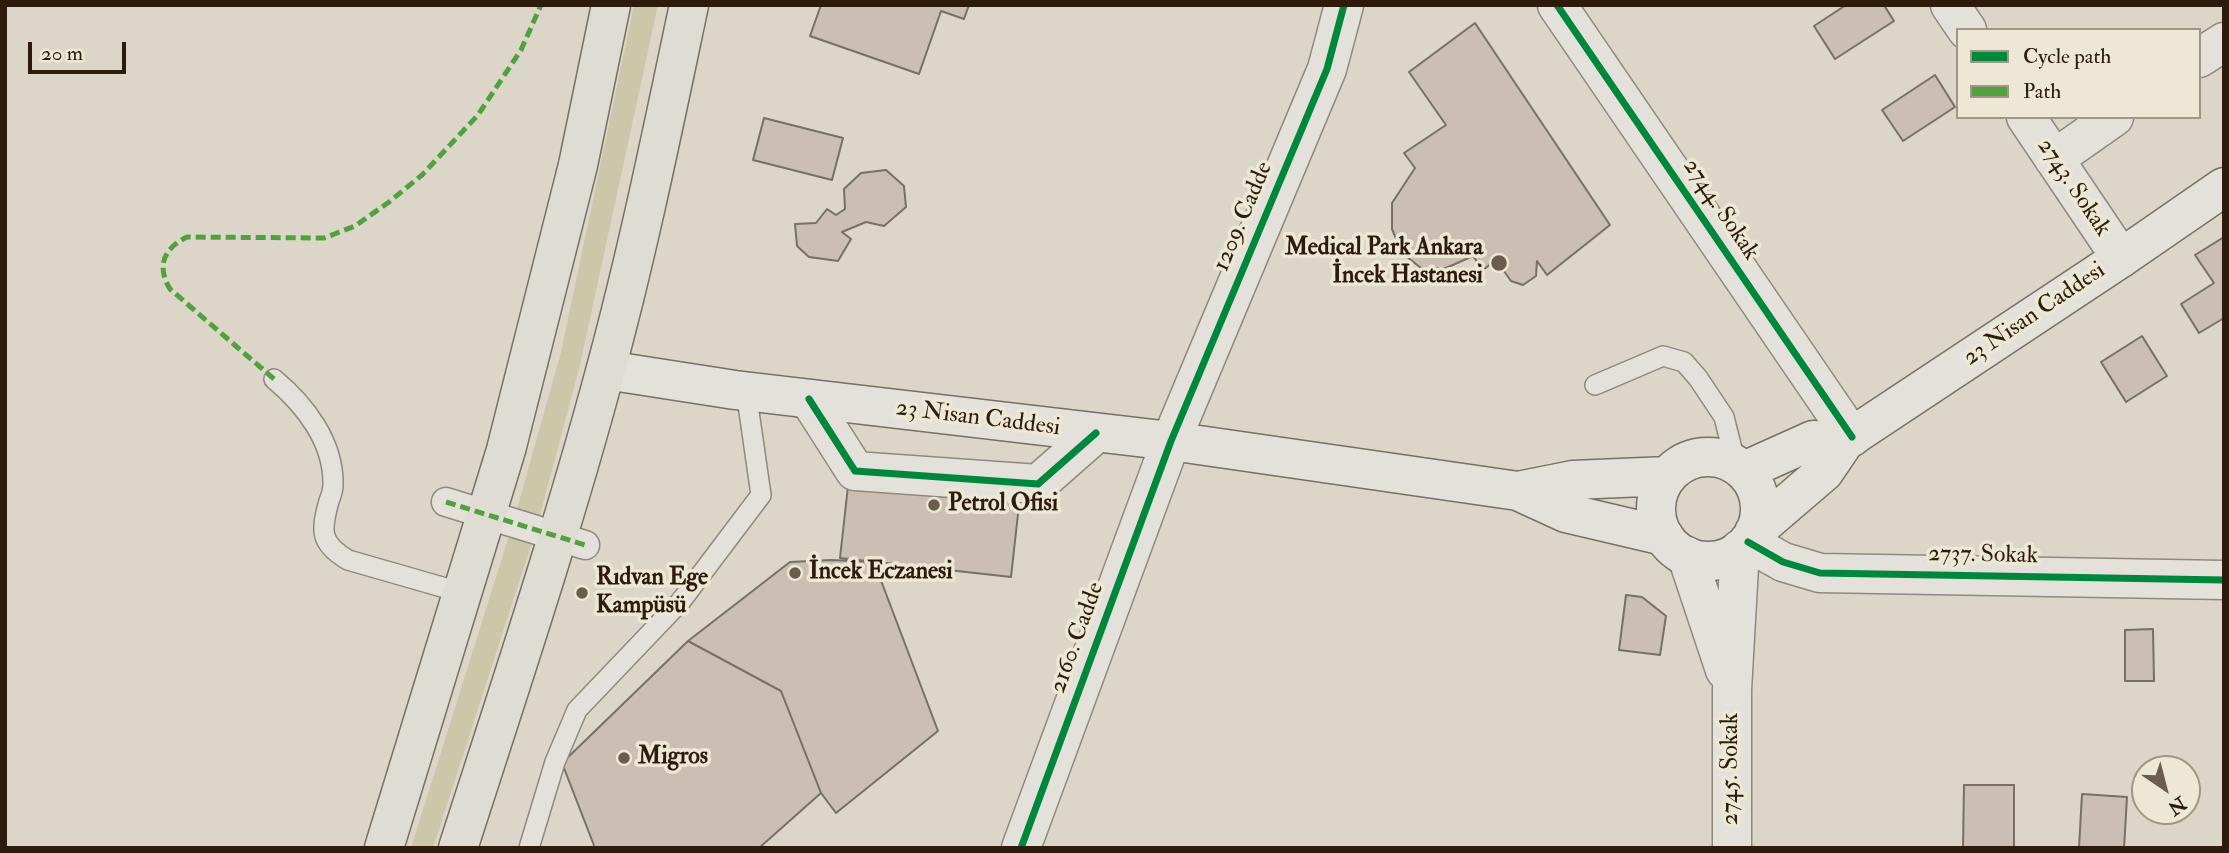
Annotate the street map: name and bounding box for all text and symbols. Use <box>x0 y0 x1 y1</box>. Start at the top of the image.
scale bar <box>32 28 130 72</box>
legend <box>1956 28 2201 119</box>
text: 20 m <box>41 40 83 67</box>
text: Cycle path <box>2023 43 2111 70</box>
text: Path <box>2023 78 2061 105</box>
street label: 2743. Sokak <box>2030 134 2116 242</box>
street label: 2744. Sokak <box>1676 154 1764 266</box>
street label: 1209. Cadde <box>1208 158 1280 276</box>
place label: Medical Park Ankara İncek Hastanesi <box>1285 235 1483 291</box>
marker: Medical Park Ankara İncek Hastanesi <box>1489 253 1509 273</box>
street label: 23 Nisan Caddesi <box>1958 257 2112 373</box>
street label: 23 Nisan Caddesi <box>894 395 1062 443</box>
place label: Petrol Ofisi <box>948 491 1058 519</box>
marker: Petrol Ofisi <box>926 497 942 513</box>
street label: 2737. Sokak <box>1928 541 2038 571</box>
place label: İncek Eczanesi <box>809 559 953 587</box>
place label: Rıdvan Ege Kampüsü <box>596 565 708 621</box>
marker: İncek Eczanesi <box>787 565 803 581</box>
street label: 2160. Cadde <box>1045 579 1111 697</box>
marker: Rıdvan Ege Kampüsü <box>574 585 590 601</box>
street label: 2745. Sokak <box>1718 713 1746 825</box>
place label: Migros <box>638 744 708 772</box>
marker: Migros <box>616 750 632 766</box>
north arrow <box>2131 755 2201 825</box>
text: N <box>2163 791 2191 820</box>

